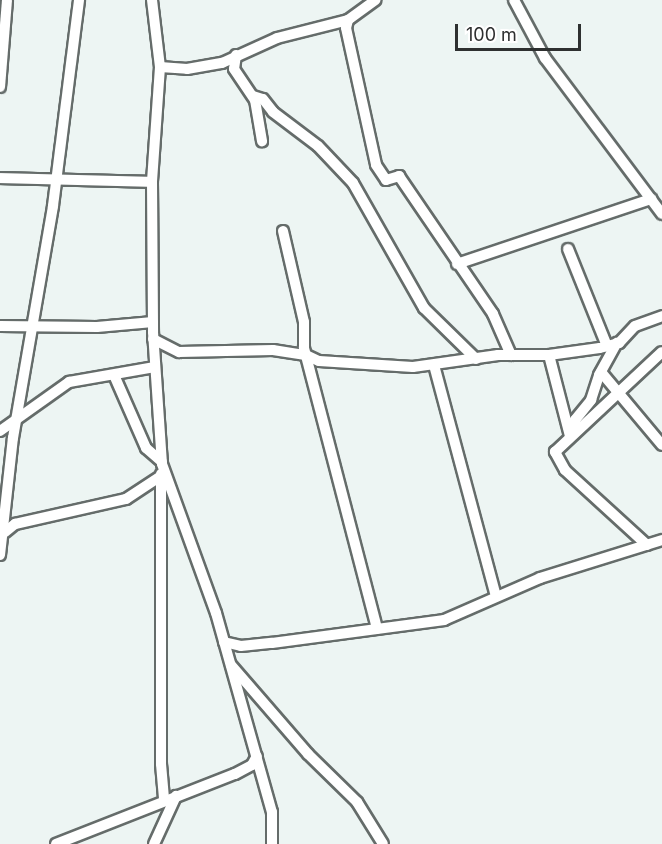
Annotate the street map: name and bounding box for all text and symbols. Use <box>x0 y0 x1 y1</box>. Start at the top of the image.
scale bar <box>458 12 584 50</box>
text: 100 m <box>466 24 517 45</box>

